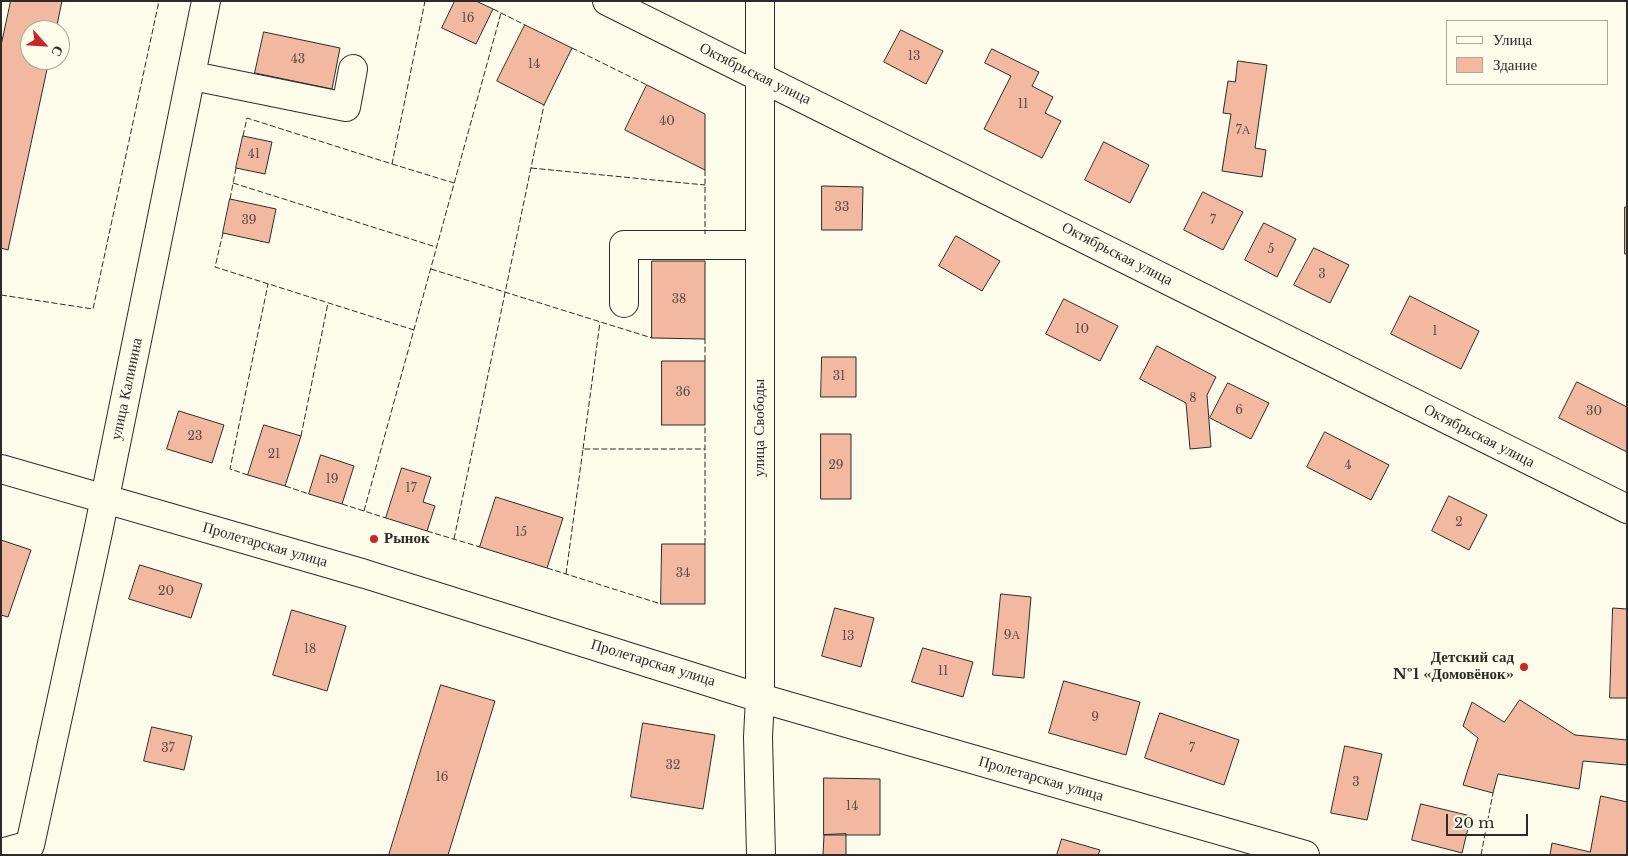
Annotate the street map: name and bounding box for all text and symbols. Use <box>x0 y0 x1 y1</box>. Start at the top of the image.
house number: 16 <box>461 12 475 26</box>
north arrow <box>20 20 70 70</box>
legend <box>1446 20 1608 85</box>
text: Улица <box>1493 30 1532 49</box>
street label: Октябрьская улица <box>696 39 814 109</box>
text: С <box>47 43 68 60</box>
house number: 13 <box>908 50 920 64</box>
house number: 43 <box>291 53 305 67</box>
text: Здание <box>1493 55 1537 74</box>
house number: 14 <box>528 58 540 72</box>
house number: 11 <box>1018 98 1028 112</box>
house number: 40 <box>659 115 675 129</box>
house number: 7А <box>1236 124 1250 138</box>
house number: 41 <box>248 148 260 162</box>
house number: 33 <box>835 201 849 215</box>
house number: 39 <box>241 214 257 228</box>
house number: 7 <box>1210 214 1216 228</box>
street label: Октябрьская улица <box>1059 218 1175 290</box>
house number: 5 <box>1268 243 1274 257</box>
house number: 3 <box>1318 268 1326 282</box>
house number: 38 <box>672 293 686 307</box>
house number: 10 <box>1075 323 1089 337</box>
house number: 1 <box>1432 325 1438 339</box>
street label: улица Калинина <box>107 336 147 442</box>
house number: 31 <box>833 370 845 384</box>
street label: улица Свободы <box>751 379 769 477</box>
house number: 36 <box>675 386 691 400</box>
house number: 8 <box>1189 392 1197 406</box>
street label: Октябрьская улица <box>1421 400 1537 472</box>
house number: 6 <box>1235 404 1243 418</box>
house number: 30 <box>1586 405 1602 419</box>
house number: 23 <box>188 430 202 444</box>
house number: 21 <box>268 448 280 462</box>
house number: 29 <box>828 459 844 473</box>
house number: 4 <box>1344 459 1352 473</box>
house number: 19 <box>325 473 339 487</box>
house number: 17 <box>405 482 417 496</box>
house number: 2 <box>1455 516 1463 530</box>
street label: Пролетарская улица <box>200 519 330 571</box>
house number: 15 <box>515 526 527 540</box>
place label: Рынок <box>384 530 430 548</box>
marker: Рынок <box>368 533 380 545</box>
house number: 34 <box>676 567 690 581</box>
house number: 20 <box>158 585 174 599</box>
house number: 9А <box>1004 629 1020 643</box>
house number: 13 <box>842 630 854 644</box>
street label: Пролетарская улица <box>589 635 717 691</box>
house number: 18 <box>304 643 316 657</box>
place label: Детский сад №1 «Домовёнок» <box>1393 649 1514 684</box>
marker: Детский сад №1 «Домовёнок» <box>1518 661 1530 673</box>
house number: 11 <box>938 665 948 679</box>
house number: 9 <box>1091 711 1099 725</box>
house number: 37 <box>161 742 175 756</box>
house number: 7 <box>1189 742 1195 756</box>
street label: Пролетарская улица <box>976 753 1106 805</box>
house number: 32 <box>666 759 680 773</box>
house number: 16 <box>435 771 449 785</box>
house number: 3 <box>1352 776 1360 790</box>
house number: 14 <box>846 800 858 814</box>
scale bar <box>1448 804 1530 836</box>
text: 20 m <box>1454 813 1494 832</box>

